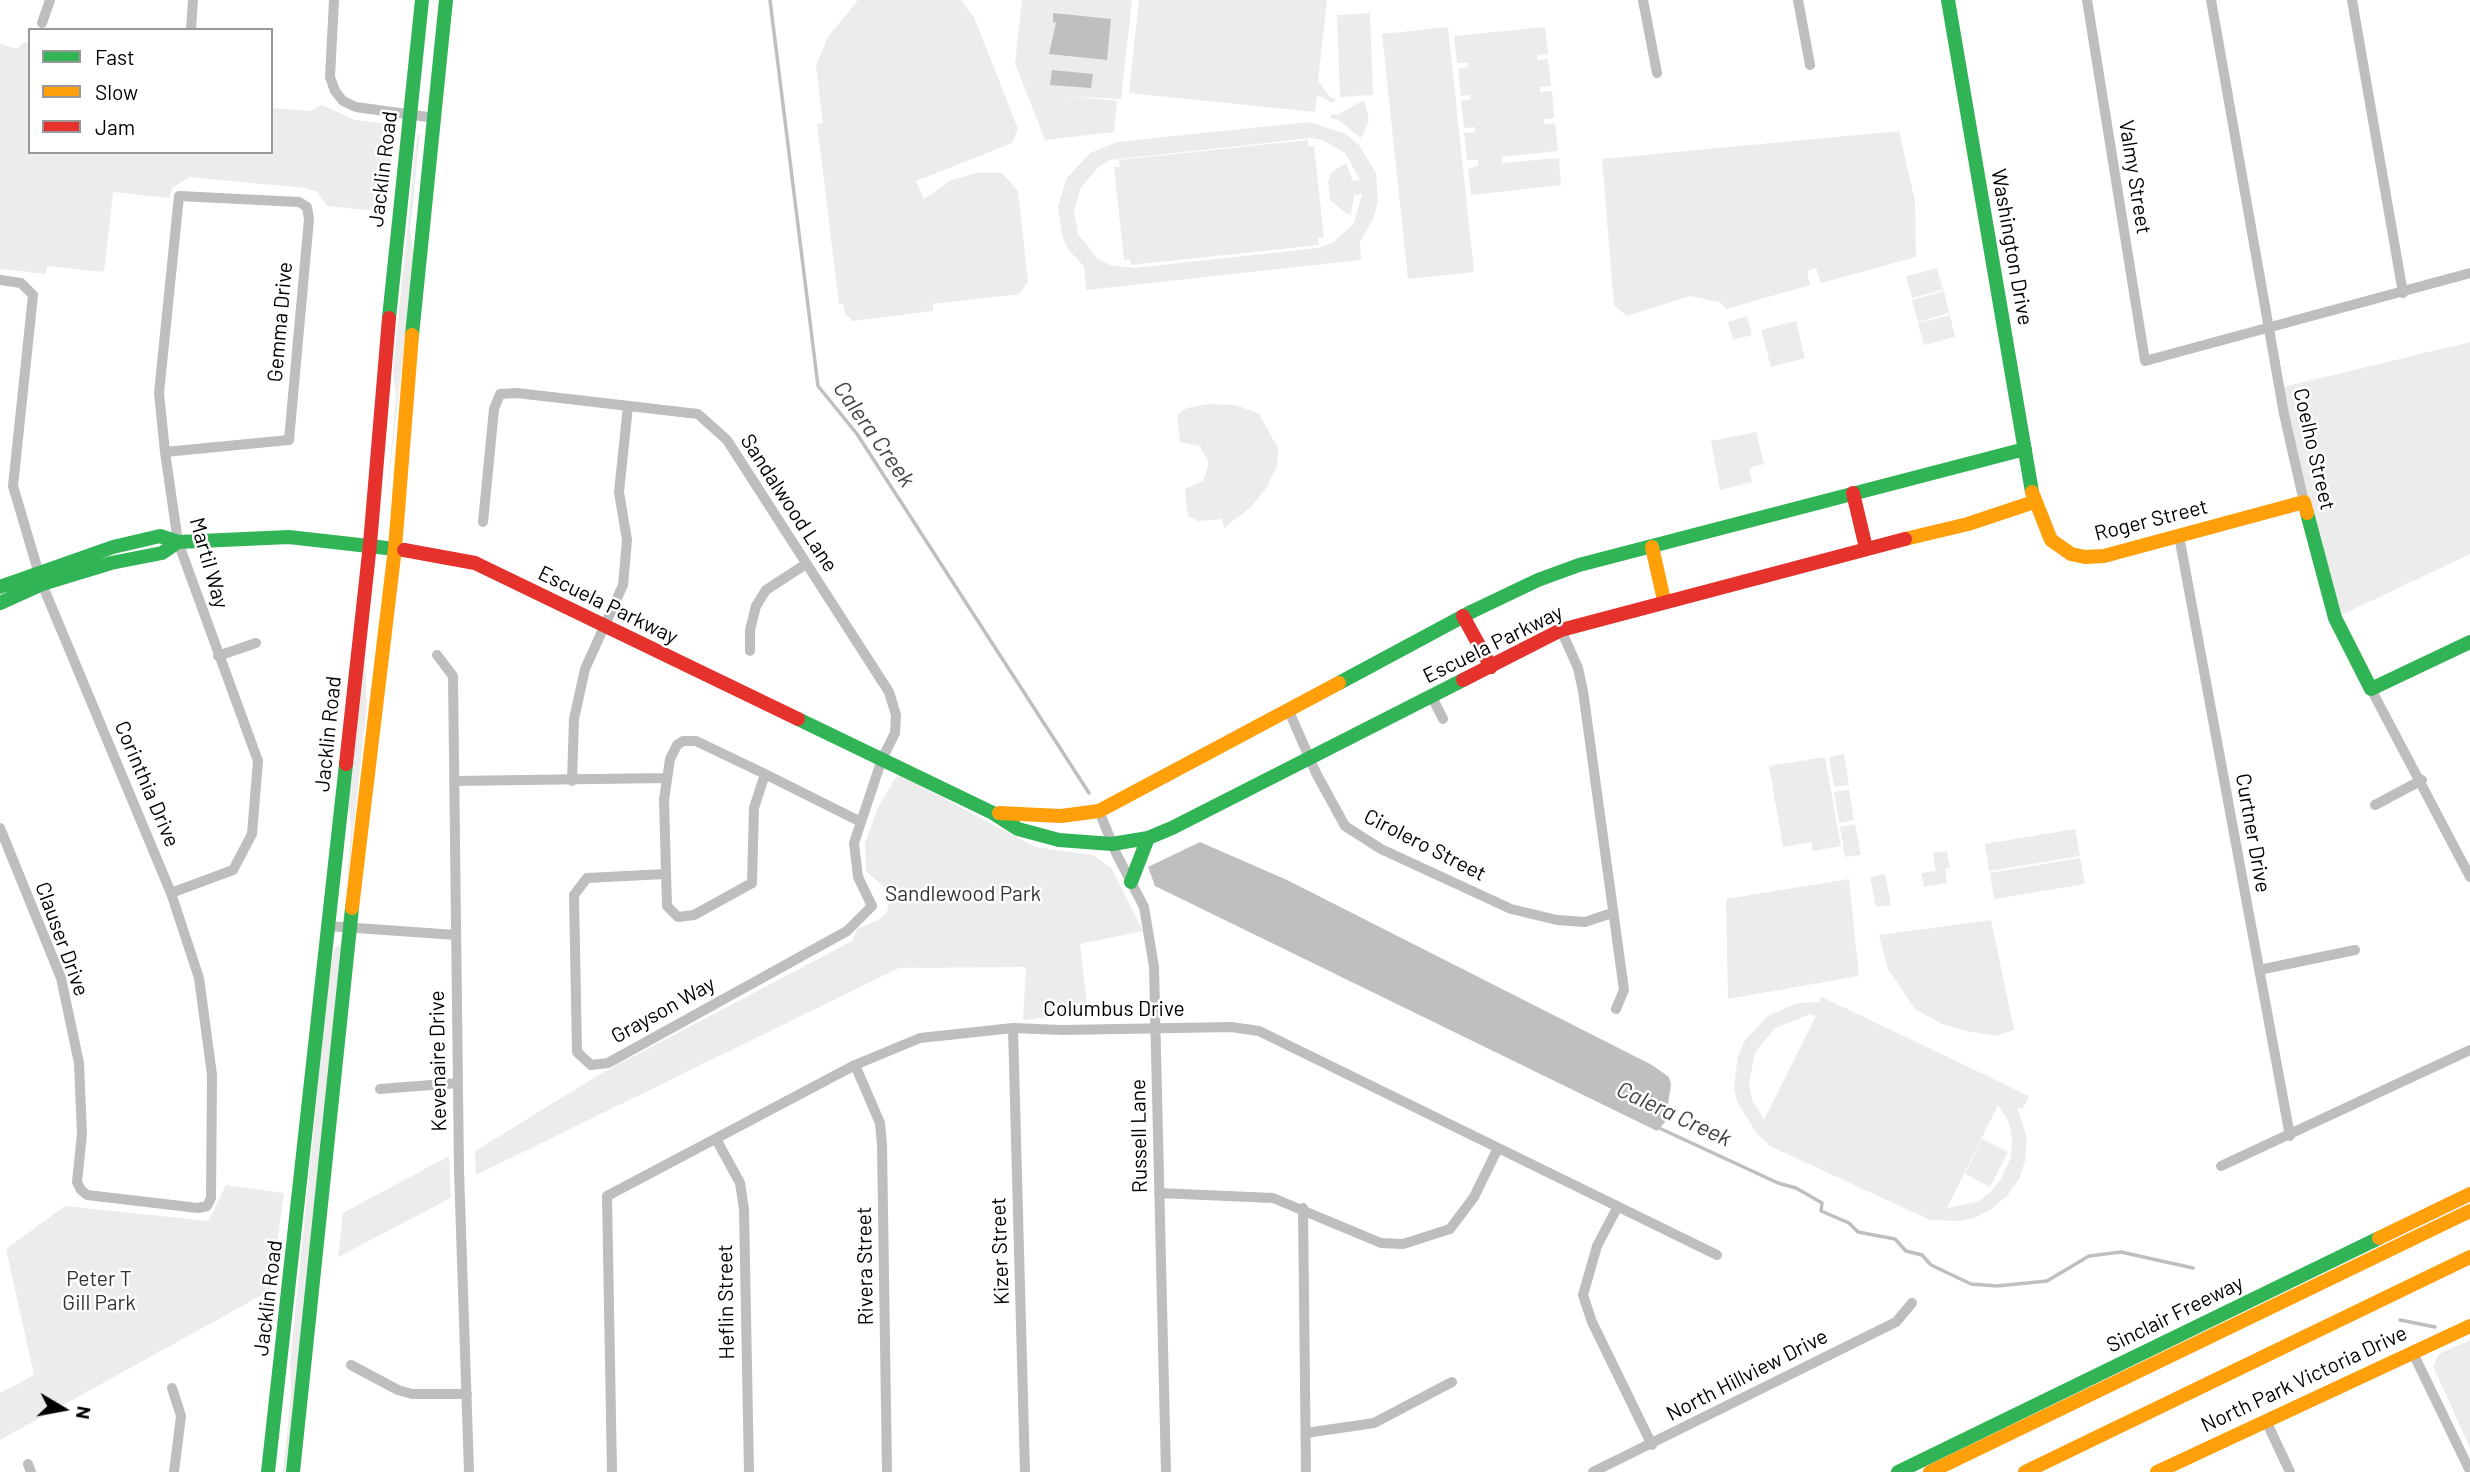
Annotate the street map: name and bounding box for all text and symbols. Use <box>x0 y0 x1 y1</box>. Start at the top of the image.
legend <box>28 28 273 154</box>
text: Fast <box>95 44 135 69</box>
text: Slow <box>95 79 138 104</box>
street label: Jacklin Road <box>363 110 403 228</box>
text: Jam <box>95 114 135 139</box>
street label: Valmy Street <box>2114 118 2156 236</box>
street label: Washington Drive <box>1986 167 2038 327</box>
street label: Gemma Drive <box>262 261 298 383</box>
water label: Calera Creek <box>827 376 921 492</box>
street label: Coelho Street <box>2288 386 2340 512</box>
street label: Sandalwood Lane <box>735 429 843 577</box>
street label: Roger Street <box>2092 494 2210 546</box>
street label: Martil Way <box>184 515 234 611</box>
street label: Escuela Parkway <box>534 560 682 650</box>
street label: Escuela Parkway <box>1419 599 1567 689</box>
street label: Jacklin Road <box>309 675 347 793</box>
street label: Corinthia Drive <box>109 717 185 851</box>
street label: Curtner Drive <box>2230 771 2276 895</box>
street label: Cirolero Street <box>1360 803 1490 887</box>
street label: Clauser Drive <box>30 879 94 999</box>
park label: Sandlewood Park <box>885 881 1041 907</box>
street label: Grayson Way <box>607 971 719 1049</box>
street label: Kevenaire Drive <box>424 990 452 1132</box>
street label: Columbus Drive <box>1043 996 1185 1022</box>
water label: Calera Creek <box>1612 1075 1736 1153</box>
street label: Russell Lane <box>1125 1079 1153 1193</box>
street label: Kizer Street <box>986 1197 1014 1305</box>
street label: Rivera Street <box>851 1206 879 1326</box>
street label: Jacklin Road <box>248 1239 288 1357</box>
street label: Heflin Street <box>712 1244 740 1360</box>
park label: Peter T Gill Park <box>62 1266 136 1316</box>
street label: Sinclair Freeway <box>2103 1270 2247 1358</box>
street label: North Park Victoria Drive <box>2197 1320 2411 1438</box>
street label: North Hillview Drive <box>1662 1323 1832 1427</box>
north arrow <box>28 1374 98 1444</box>
text: N <box>72 1405 97 1421</box>

